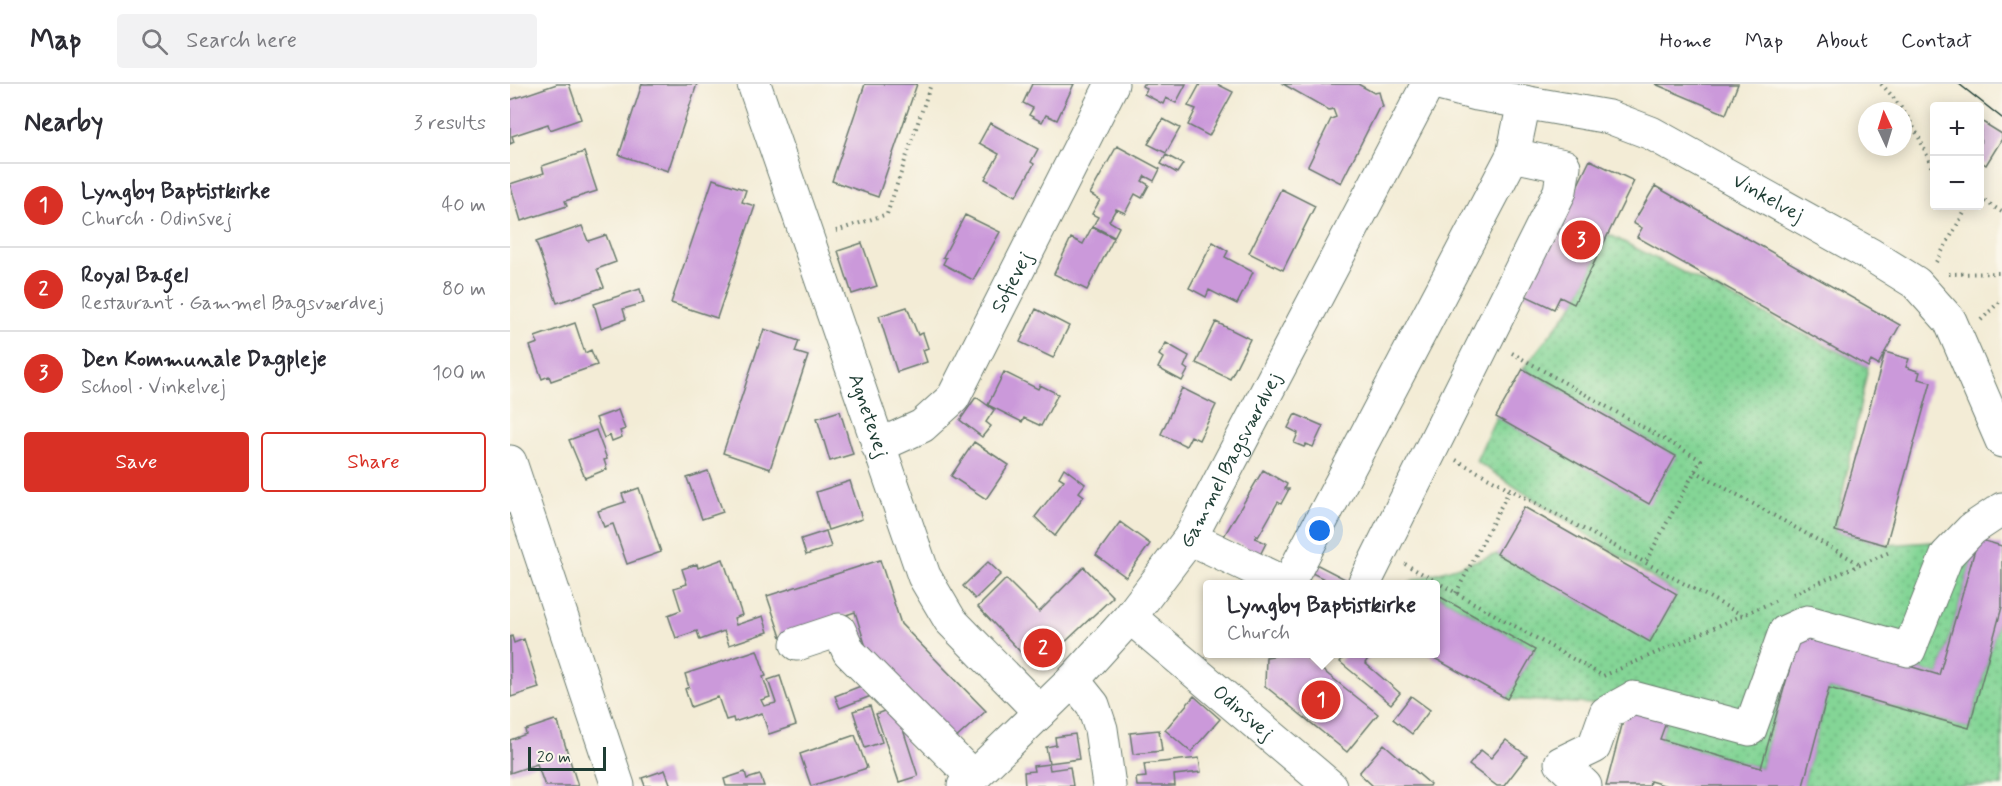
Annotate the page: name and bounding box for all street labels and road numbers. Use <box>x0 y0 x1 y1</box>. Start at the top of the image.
street label: Vinkelvej <box>1728 167 1808 228</box>
street label: Sofievej <box>985 247 1039 317</box>
street label: Gammel Bagsværdvej <box>1173 368 1288 554</box>
street label: Agnetevej <box>842 370 896 461</box>
street label: Odinsvej <box>1207 679 1279 746</box>

